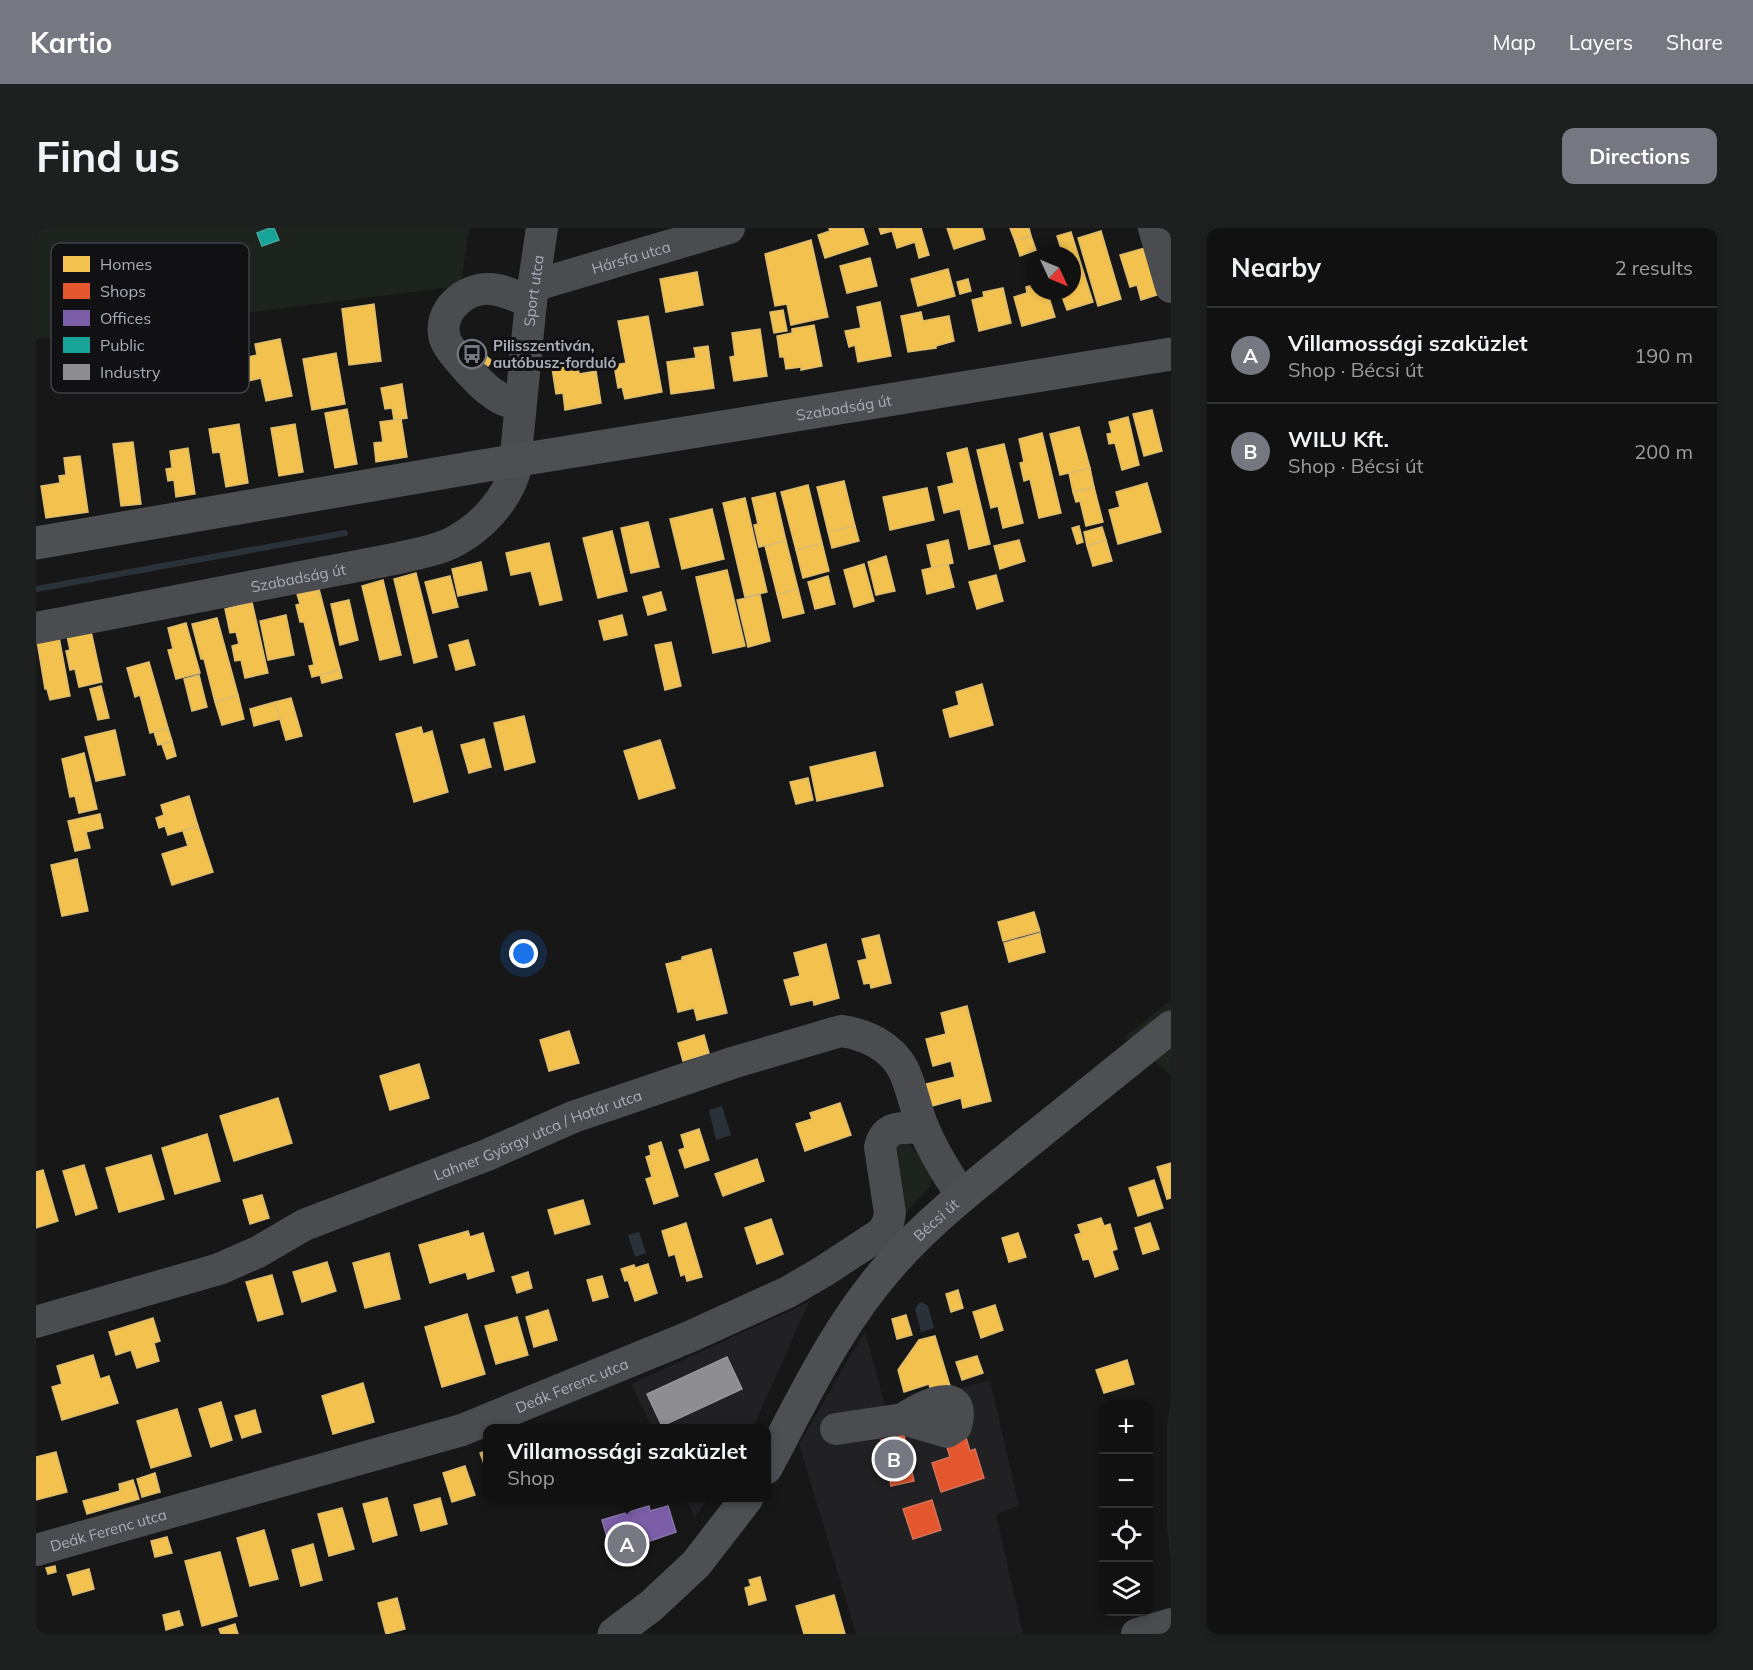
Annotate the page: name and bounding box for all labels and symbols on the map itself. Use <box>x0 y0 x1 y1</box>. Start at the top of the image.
street label: Hársfa utca <box>589 236 673 278</box>
legend <box>51 243 249 393</box>
north arrow <box>1027 246 1081 300</box>
street label: Sport utca <box>519 253 547 327</box>
text: Homes <box>100 254 152 274</box>
text: Shops <box>100 281 146 301</box>
text: Offices <box>100 308 151 328</box>
text: Public <box>100 335 145 355</box>
place label: Pilisszentiván, autóbusz-forduló <box>493 336 617 372</box>
bus stop icon: Pilisszentiván, autóbusz-forduló <box>456 338 488 370</box>
text: Industry <box>100 362 161 382</box>
street label: Szabadság út <box>795 390 893 424</box>
street label: Szabadság út <box>249 559 347 596</box>
your location <box>509 939 538 968</box>
street label: Lahner György utca / Határ utca <box>431 1085 644 1184</box>
street label: Bécsi út <box>909 1194 962 1245</box>
street label: Deák Ferenc utca <box>512 1354 631 1417</box>
pin: B <box>874 1436 914 1482</box>
street label: Deák Ferenc utca <box>48 1504 169 1555</box>
pin: A <box>608 1522 646 1566</box>

